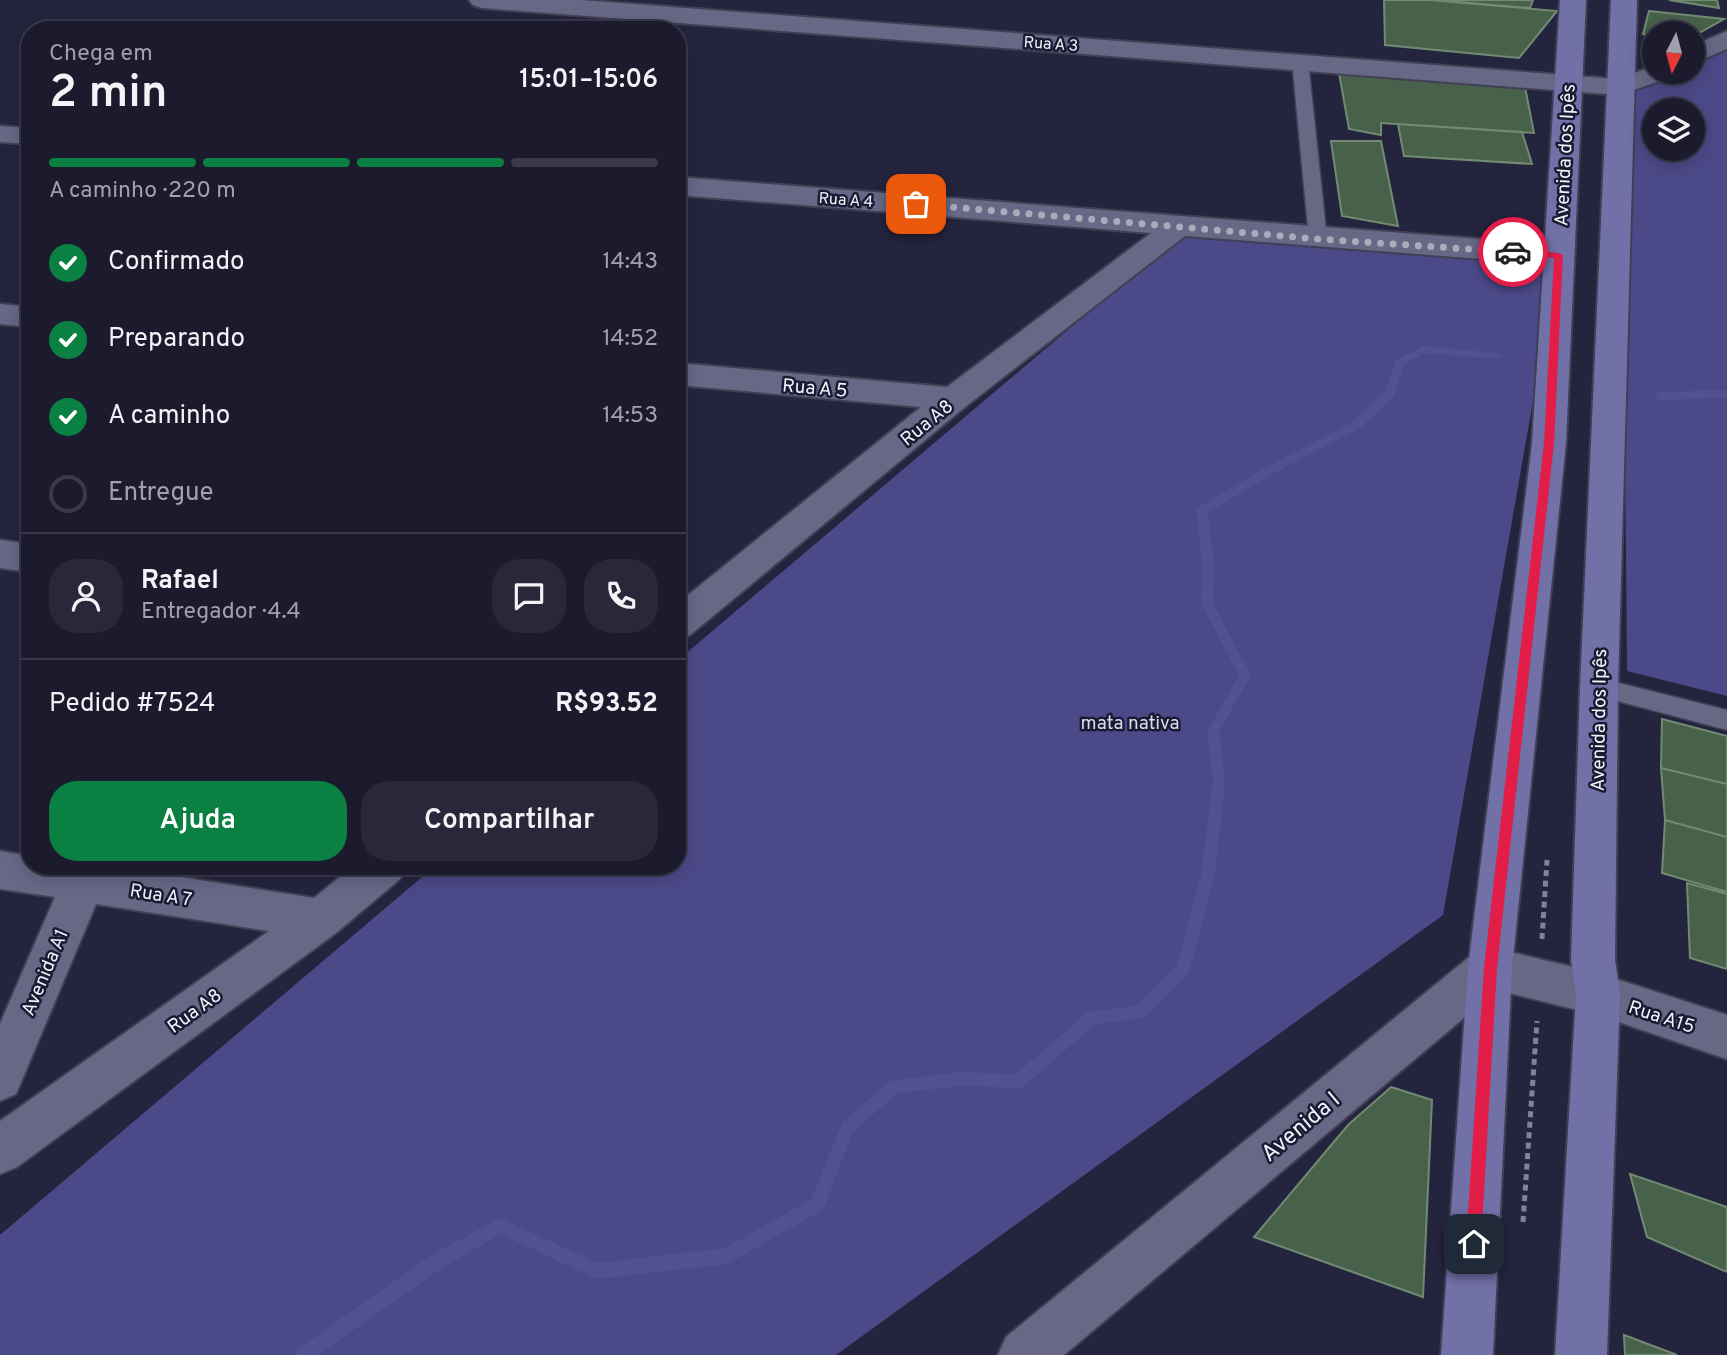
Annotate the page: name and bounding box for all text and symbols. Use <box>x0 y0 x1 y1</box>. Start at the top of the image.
north arrow <box>1642 21 1704 84</box>
map controls <box>1642 21 1705 161</box>
street label: Rua A 3 <box>1023 33 1079 57</box>
text: Chega em <box>49 40 153 69</box>
text: 15:01–15:06 <box>519 64 658 97</box>
text: 2 min <box>49 65 168 124</box>
street label: Avenida dos Ipês <box>1550 83 1582 227</box>
button: layers <box>1642 98 1705 161</box>
pin <box>886 174 946 234</box>
text: A caminho · 220 m <box>49 177 236 206</box>
icon: bag <box>897 185 935 223</box>
street label: Rua A 4 <box>818 189 874 213</box>
courier <box>1478 217 1548 287</box>
icon: car <box>1494 233 1532 271</box>
icon: check <box>49 244 87 282</box>
text: Confirmado <box>108 246 245 279</box>
text: 14:43 <box>602 248 658 277</box>
icon: check <box>49 321 87 359</box>
text: Preparando <box>108 323 245 356</box>
text: 14:52 <box>602 325 658 354</box>
street label: Rua A 5 <box>781 374 848 404</box>
street label: Rua A8 <box>896 395 959 452</box>
icon: check <box>49 398 87 436</box>
text: A caminho <box>108 400 230 433</box>
text: 14:53 <box>602 402 658 431</box>
text: Entregue <box>108 477 214 510</box>
button: person <box>49 559 123 633</box>
button: chat <box>492 559 566 633</box>
button: phone <box>584 559 658 633</box>
text: Rafael <box>141 565 219 598</box>
text: Entregador · 4.4 <box>141 598 301 627</box>
street label: Avenida dos Ipês <box>1587 649 1613 792</box>
text: Pedido #7524 <box>49 688 216 721</box>
text: R$93.52 <box>555 688 658 721</box>
park label: mata nativa <box>1081 712 1179 736</box>
button: Ajuda <box>49 781 347 861</box>
button: Compartilhar <box>361 781 658 861</box>
street label: Rua A 7 <box>128 879 194 913</box>
street label: Avenida A1 <box>17 926 75 1020</box>
street label: Rua A8 <box>163 984 227 1039</box>
street label: Rua A15 <box>1625 996 1698 1040</box>
street label: Avenida I <box>1256 1086 1347 1169</box>
pin <box>1444 1214 1504 1274</box>
icon: home <box>1455 1225 1493 1263</box>

